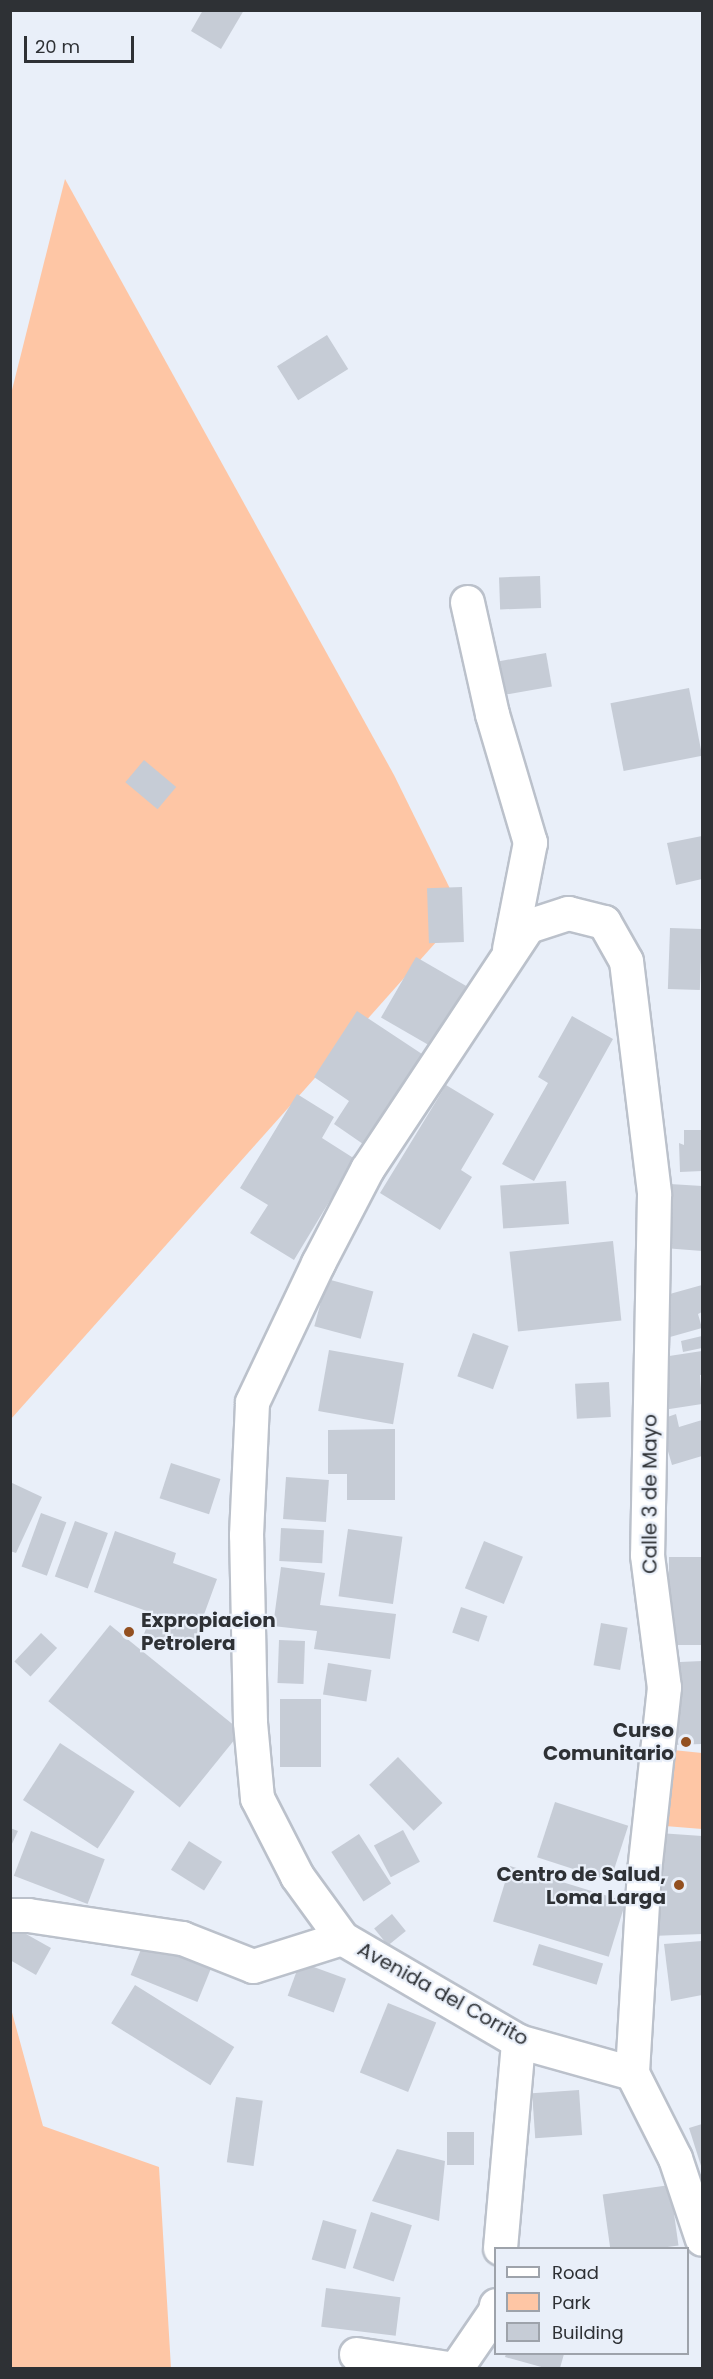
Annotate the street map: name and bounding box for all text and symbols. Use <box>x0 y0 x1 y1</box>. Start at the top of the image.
scale bar <box>27 24 136 62</box>
text: 20 m <box>35 34 80 59</box>
street label: Calle 3 de Mayo <box>638 1414 662 1574</box>
place label: Expropiacion Petrolera <box>141 1608 276 1655</box>
marker: Expropiacion Petrolera <box>122 1625 136 1639</box>
place label: Curso Comunitario <box>543 1718 674 1765</box>
marker: Curso Comunitario <box>679 1735 693 1749</box>
place label: Centro de Salud, Loma Larga <box>497 1862 666 1909</box>
marker: Centro de Salud, Loma Larga <box>670 1876 688 1894</box>
street label: Avenida del Corrito <box>353 1937 533 2051</box>
legend <box>494 2247 689 2355</box>
text: Road <box>552 2260 599 2285</box>
text: Park <box>552 2290 591 2315</box>
text: Building <box>552 2320 624 2345</box>

